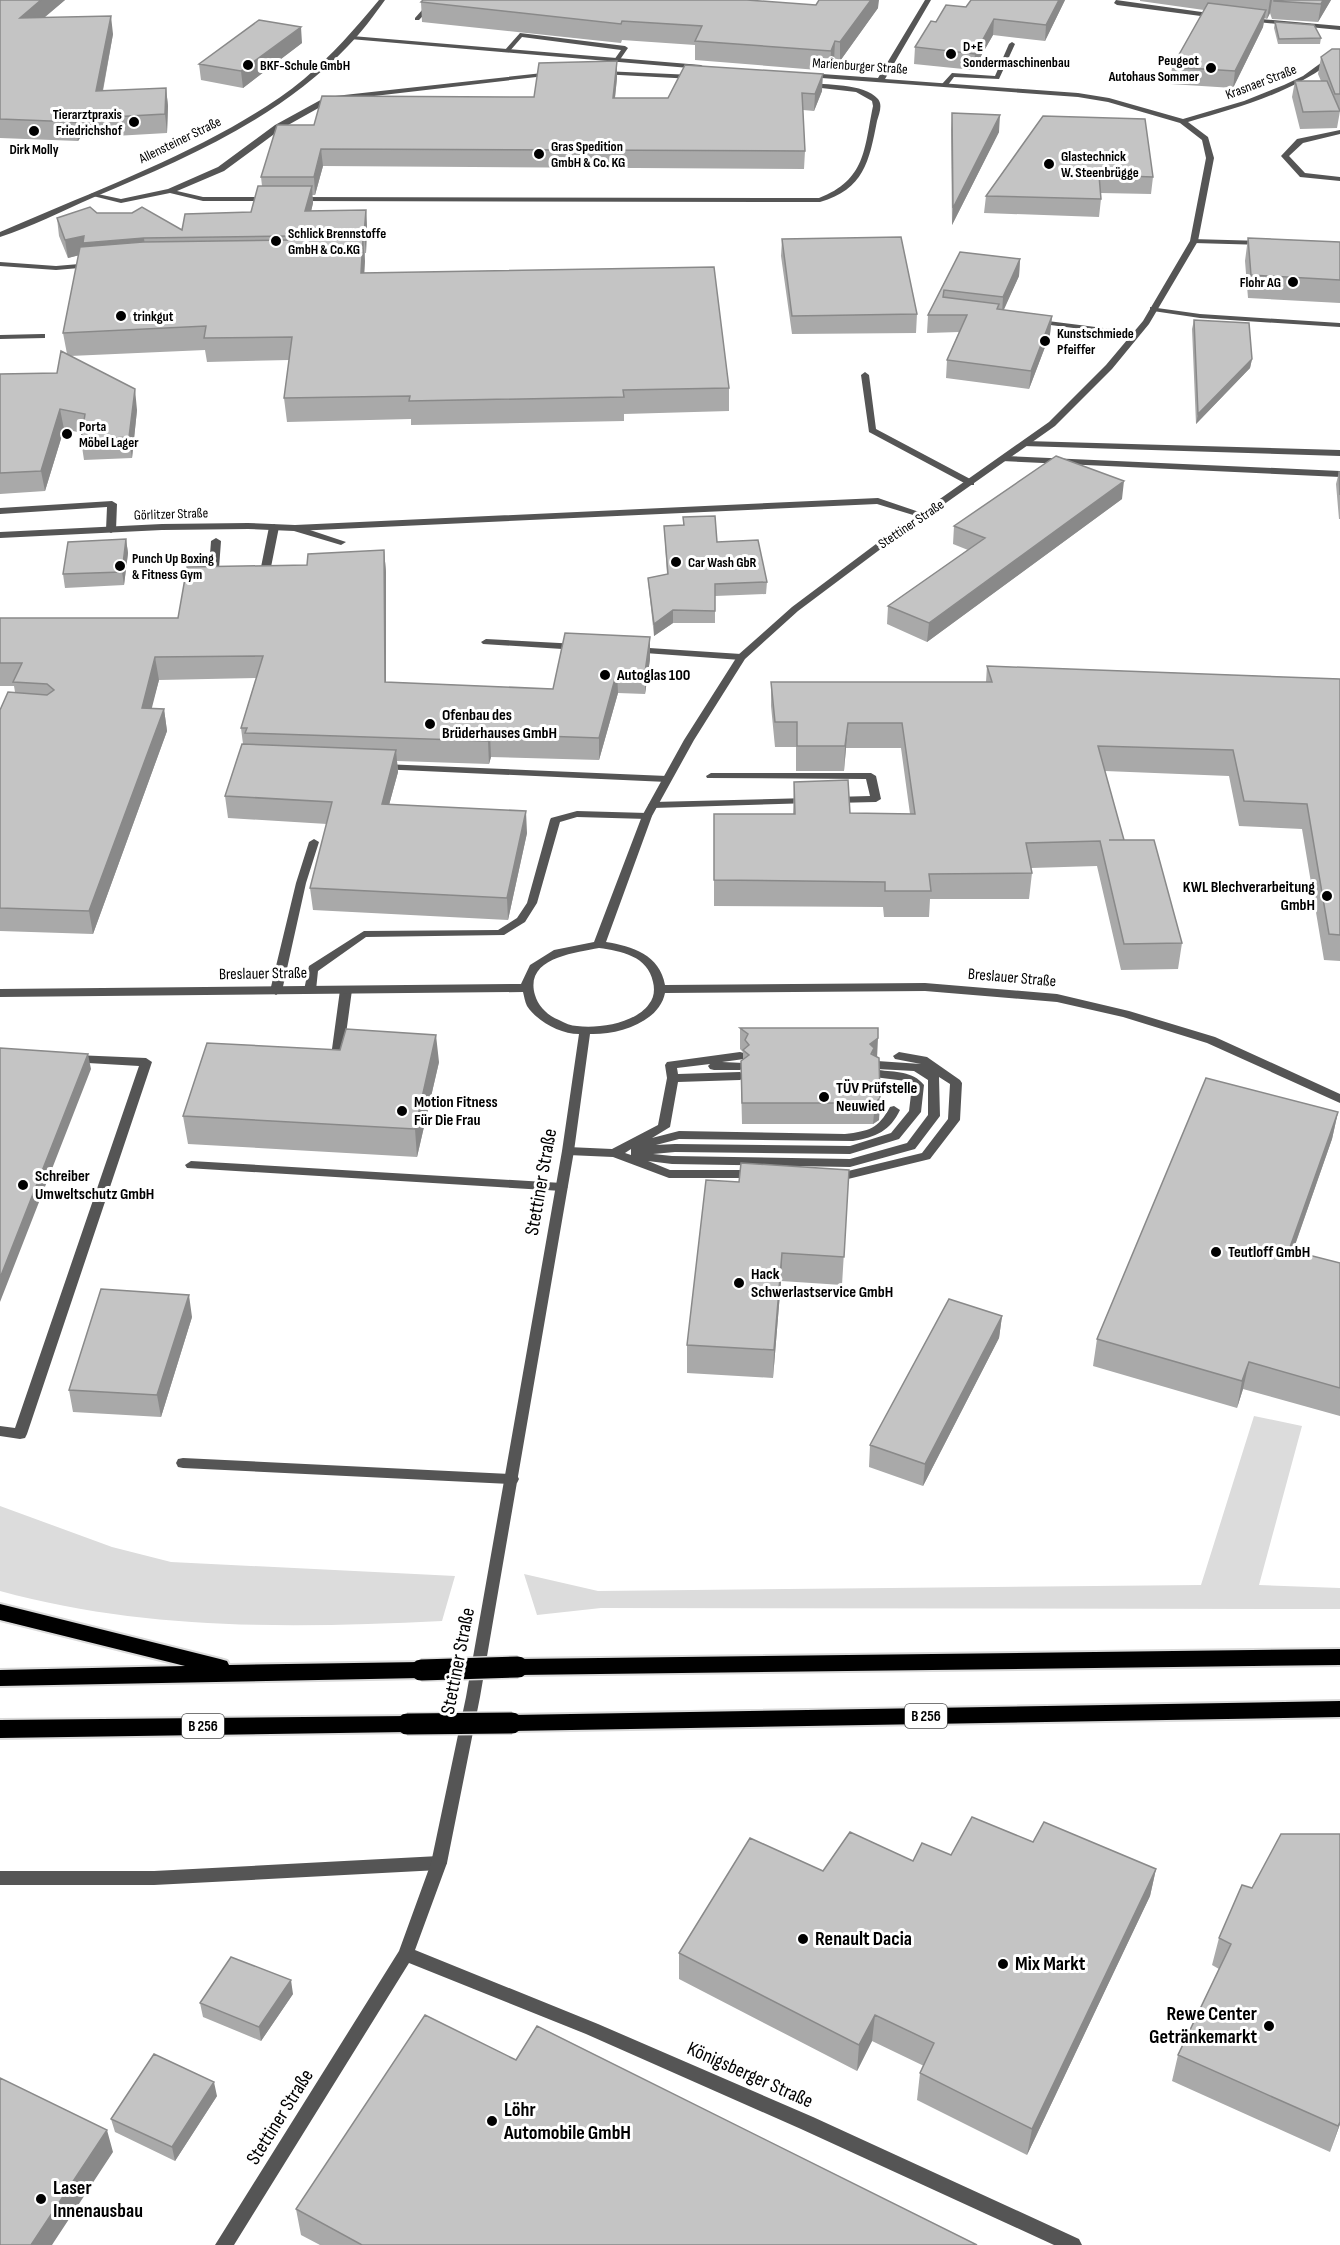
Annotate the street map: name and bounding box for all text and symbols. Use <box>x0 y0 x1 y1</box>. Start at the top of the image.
place label: D+E Sondermaschinenbau <box>963 38 1070 71</box>
marker: D+E Sondermaschinenbau <box>944 47 958 61</box>
place label: Peugeot Autohaus Sommer <box>1108 52 1200 85</box>
street label: Marienburger Straße <box>812 54 908 78</box>
place label: BKF-Schule GmbH <box>260 57 350 74</box>
marker: BKF-Schule GmbH <box>241 58 255 72</box>
marker: Peugeot Autohaus Sommer <box>1204 61 1218 75</box>
street label: Krasnaer Straße <box>1223 61 1299 103</box>
place label: Tierarztpraxis Friedrichshof <box>53 106 123 139</box>
street label: Allensteiner Straße <box>135 113 224 168</box>
marker: Tierarztpraxis Friedrichshof <box>127 115 141 129</box>
marker: Dirk Molly <box>27 124 41 138</box>
place label: Gras Spedition GmbH & Co. KG <box>551 138 625 171</box>
place label: Dirk Molly <box>10 141 59 158</box>
marker: Gras Spedition GmbH & Co. KG <box>532 147 546 161</box>
place label: Glastechnick W. Steenbrügge <box>1061 148 1139 181</box>
marker: Glastechnick W. Steenbrügge <box>1042 157 1056 171</box>
place label: Schlick Brennstoffe GmbH & Co.KG <box>288 225 386 258</box>
marker: Schlick Brennstoffe GmbH & Co.KG <box>269 234 283 248</box>
place label: Flohr AG <box>1240 274 1281 291</box>
marker: Flohr AG <box>1286 275 1300 289</box>
place label: trinkgut <box>133 308 174 325</box>
marker: trinkgut <box>114 309 128 323</box>
place label: Kunstschmiede Pfeiffer <box>1057 325 1134 358</box>
marker: Kunstschmiede Pfeiffer <box>1038 334 1052 348</box>
place label: Porta Möbel Lager <box>79 418 139 451</box>
marker: Porta Möbel Lager <box>60 427 74 441</box>
street label: Stettiner Straße <box>875 496 947 552</box>
street label: Görlitzer Straße <box>134 504 208 524</box>
place label: Punch Up Boxing & Fitness Gym <box>132 550 214 583</box>
place label: Car Wash GbR <box>688 554 757 571</box>
marker: Car Wash GbR <box>669 555 683 569</box>
marker: Punch Up Boxing & Fitness Gym <box>113 559 127 573</box>
place label: Autoglas 100 <box>616 666 690 685</box>
marker: Autoglas 100 <box>598 668 612 682</box>
place label: Ofenbau des Brüderhauses GmbH <box>442 706 557 743</box>
marker: Ofenbau des Brüderhauses GmbH <box>423 717 437 731</box>
place label: KWL Blechverarbeitung GmbH <box>1183 878 1315 915</box>
marker: KWL Blechverarbeitung GmbH <box>1320 889 1334 903</box>
street label: Breslauer Straße <box>219 964 307 984</box>
street label: Breslauer Straße <box>967 965 1057 991</box>
place label: TÜV Prüfstelle Neuwied <box>836 1079 917 1116</box>
marker: TÜV Prüfstelle Neuwied <box>817 1090 831 1104</box>
place label: Motion Fitness Für Die Frau <box>414 1093 498 1130</box>
marker: Motion Fitness Für Die Frau <box>395 1104 409 1118</box>
street label: Stettiner Straße <box>520 1127 562 1237</box>
place label: Schreiber Umweltschutz GmbH <box>35 1167 154 1204</box>
marker: Schreiber Umweltschutz GmbH <box>16 1178 30 1192</box>
place label: Teutloff GmbH <box>1228 1243 1310 1262</box>
marker: Teutloff GmbH <box>1209 1245 1223 1259</box>
place label: Hack Schwerlastservice GmbH <box>751 1265 893 1302</box>
marker: Hack Schwerlastservice GmbH <box>732 1276 746 1290</box>
street label: Stettiner Straße <box>436 1606 480 1716</box>
road number: B 256 <box>905 1704 947 1728</box>
road number: B 256 <box>182 1714 224 1738</box>
place label: Renault Dacia <box>815 1927 912 1951</box>
marker: Renault Dacia <box>796 1932 810 1946</box>
place label: Mix Markt <box>1015 1952 1086 1976</box>
marker: Mix Markt <box>996 1957 1010 1971</box>
place label: Rewe Center Getränkemarkt <box>1149 2002 1257 2049</box>
marker: Rewe Center Getränkemarkt <box>1262 2019 1276 2033</box>
street label: Königsberger Straße <box>683 2037 817 2113</box>
street label: Stettiner Straße <box>241 2065 319 2169</box>
place label: Löhr Automobile GmbH <box>503 2098 631 2145</box>
marker: Löhr Automobile GmbH <box>485 2114 499 2128</box>
place label: Laser Innenausbau <box>53 2176 143 2223</box>
marker: Laser Innenausbau <box>34 2192 48 2206</box>

